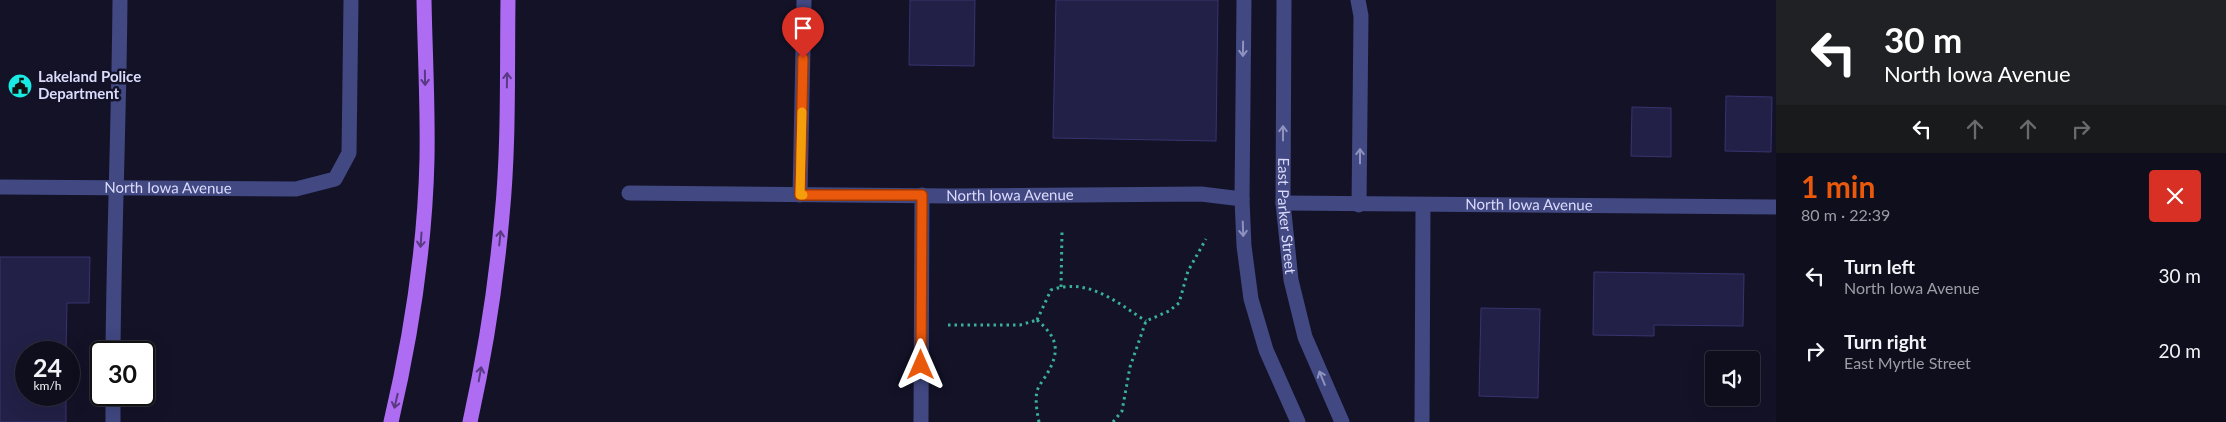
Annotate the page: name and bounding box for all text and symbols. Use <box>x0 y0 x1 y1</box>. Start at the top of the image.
pin <box>782 7 824 58</box>
icon: arrive <box>789 14 817 42</box>
text: 30 m <box>1884 18 1962 60</box>
icon: left <box>1801 20 1866 85</box>
one-way arrow <box>1239 40 1248 56</box>
text: North Iowa Avenue <box>1884 60 2071 87</box>
place label: Lakeland Police Department <box>38 67 141 102</box>
one-way arrow <box>420 70 430 86</box>
one-way arrow <box>502 72 512 88</box>
public building icon: Lakeland Police Department <box>7 73 33 99</box>
icon: left <box>1908 115 1936 143</box>
icon: ahead <box>1961 115 1989 143</box>
icon: ahead <box>2014 115 2042 143</box>
icon: right <box>2067 115 2095 143</box>
one-way arrow <box>1278 125 1288 142</box>
one-way arrow <box>1355 148 1365 164</box>
street label: East Parker Street <box>1275 157 1300 276</box>
text: 1 min <box>1801 168 1875 204</box>
button: close <box>2149 170 2201 222</box>
street label: North Iowa Avenue <box>104 178 232 197</box>
street label: North Iowa Avenue <box>946 185 1074 204</box>
street label: North Iowa Avenue <box>1465 194 1593 214</box>
text: 80 m · 22:39 <box>1801 205 1890 224</box>
one-way arrow <box>1238 220 1248 236</box>
one-way arrow <box>495 231 505 247</box>
one-way arrow <box>416 232 425 248</box>
text: Turn left <box>1844 255 1915 278</box>
icon: left <box>1801 262 1829 290</box>
text: 30 m <box>2158 264 2201 287</box>
text: North Iowa Avenue <box>1844 278 1980 297</box>
text: Turn right <box>1844 330 1926 353</box>
icon: right <box>1801 337 1829 365</box>
position arrow <box>894 338 946 390</box>
text: 20 m <box>2158 339 2201 362</box>
speed limit sign: 30 <box>90 341 155 406</box>
map controls <box>1705 351 1760 406</box>
button: sound <box>1705 351 1760 406</box>
text: 24 <box>33 352 62 382</box>
text: East Myrtle Street <box>1844 353 1971 372</box>
one-way arrow <box>476 367 486 383</box>
one-way arrow <box>1317 371 1326 386</box>
text: km/h <box>33 378 62 393</box>
one-way arrow <box>391 392 400 408</box>

